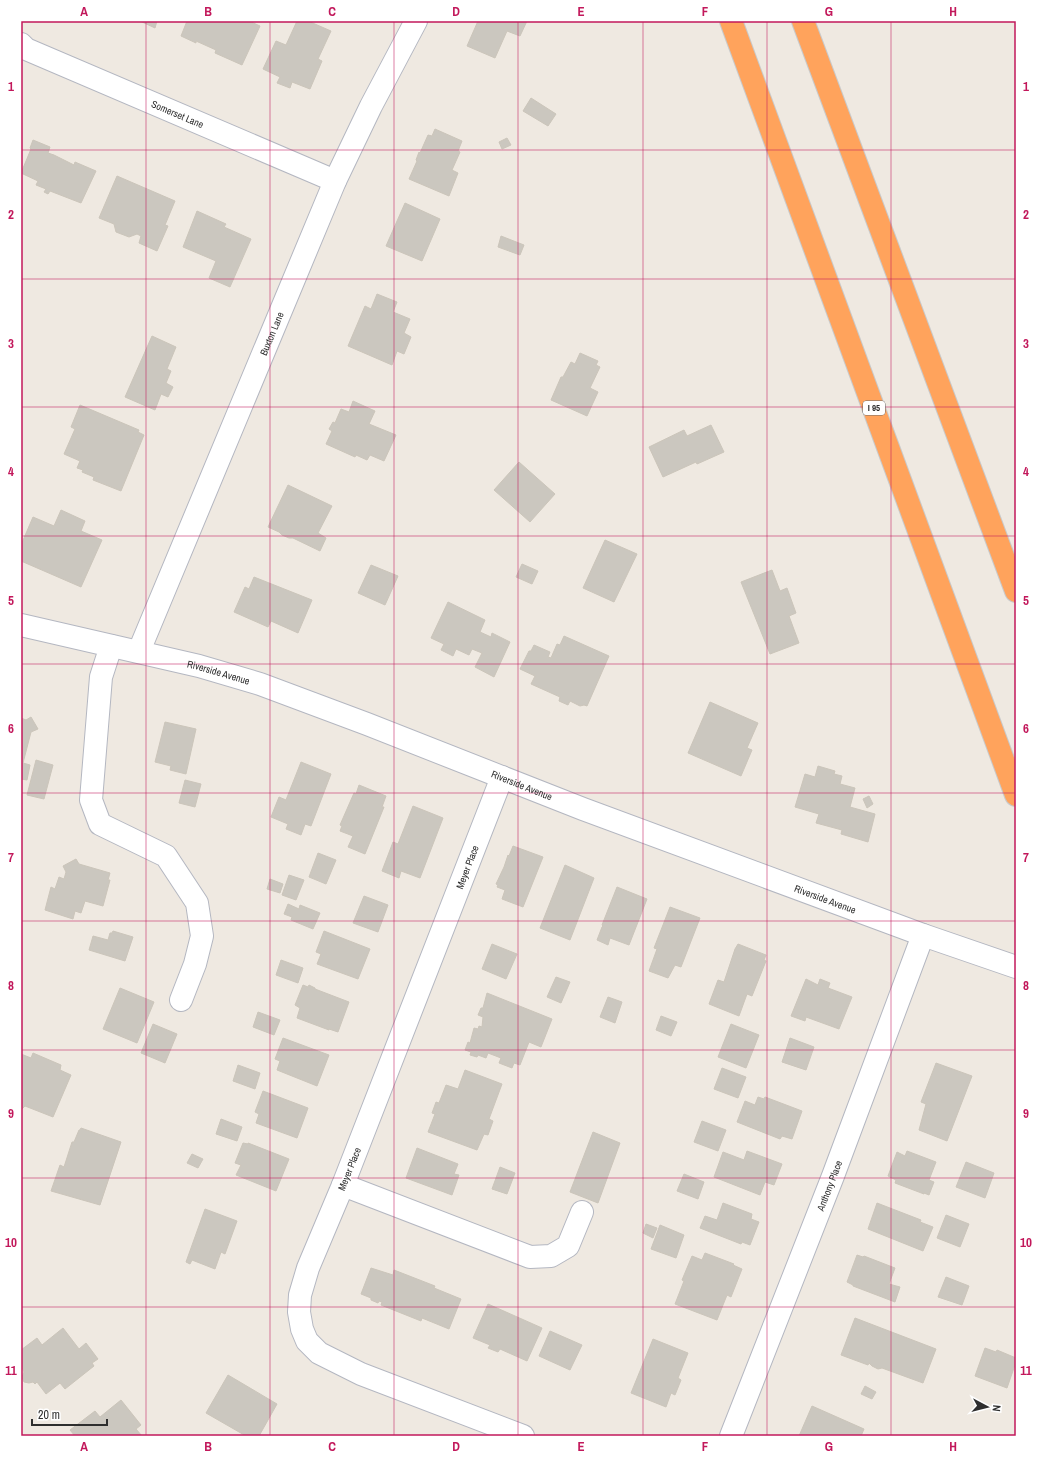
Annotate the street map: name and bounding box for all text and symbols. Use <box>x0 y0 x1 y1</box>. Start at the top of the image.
text: A <box>80 3 88 20</box>
text: B <box>204 3 212 20</box>
text: C <box>328 3 336 20</box>
text: D <box>452 3 460 20</box>
text: E <box>577 3 585 20</box>
text: F <box>702 3 709 20</box>
text: G <box>825 3 833 20</box>
text: H <box>949 3 957 20</box>
text: 1 <box>8 78 14 95</box>
text: 1 <box>1023 78 1029 95</box>
street label: Somerset Lane <box>149 97 206 131</box>
text: 2 <box>8 206 14 223</box>
text: 2 <box>1023 206 1029 223</box>
street label: Buxton Lane <box>257 310 287 357</box>
text: 3 <box>8 335 14 352</box>
text: 3 <box>1023 335 1029 352</box>
road number: I 95 <box>863 401 885 415</box>
text: 4 <box>8 463 14 480</box>
text: 4 <box>1023 463 1029 480</box>
text: 5 <box>8 592 14 609</box>
text: 5 <box>1023 592 1029 609</box>
street label: Riverside Avenue <box>186 657 252 688</box>
text: 6 <box>8 720 14 737</box>
text: 6 <box>1023 720 1029 737</box>
street label: Riverside Avenue <box>489 768 555 803</box>
street label: Meyer Place <box>453 843 482 891</box>
text: 7 <box>8 849 14 866</box>
text: 7 <box>1023 849 1029 866</box>
street label: Riverside Avenue <box>793 882 858 917</box>
text: 8 <box>8 977 14 994</box>
text: 8 <box>1023 977 1029 994</box>
text: 9 <box>8 1105 14 1122</box>
text: 9 <box>1023 1105 1029 1122</box>
street label: Meyer Place <box>335 1145 364 1193</box>
street label: Anthony Place <box>814 1158 845 1214</box>
text: 10 <box>5 1234 17 1251</box>
text: 10 <box>1020 1234 1032 1251</box>
text: 11 <box>5 1362 17 1379</box>
text: 11 <box>1020 1362 1032 1379</box>
north arrow <box>967 1387 1007 1427</box>
scale bar <box>32 1401 107 1427</box>
text: N <box>990 1404 1004 1412</box>
text: 20 m <box>38 1407 60 1423</box>
text: A <box>80 1438 88 1455</box>
text: B <box>204 1438 212 1455</box>
text: C <box>328 1438 336 1455</box>
text: D <box>452 1438 460 1455</box>
text: E <box>577 1438 585 1455</box>
text: F <box>702 1438 709 1455</box>
text: G <box>825 1438 833 1455</box>
text: H <box>949 1438 957 1455</box>

